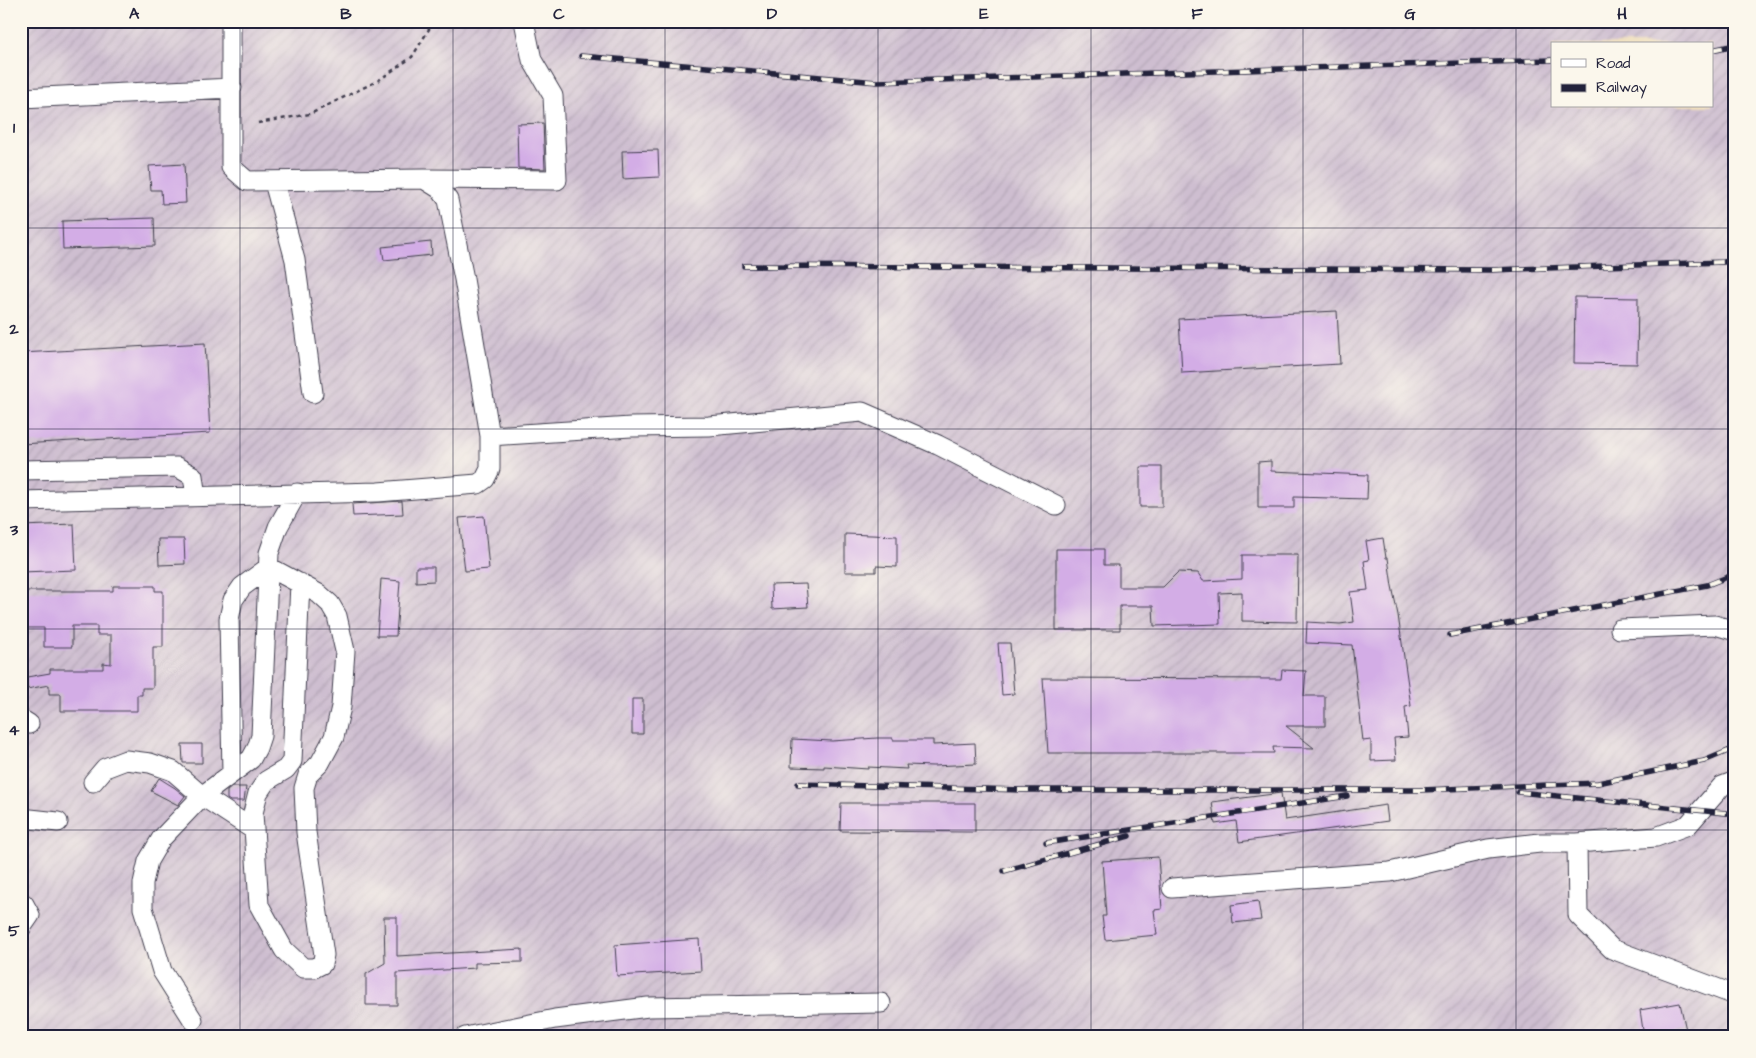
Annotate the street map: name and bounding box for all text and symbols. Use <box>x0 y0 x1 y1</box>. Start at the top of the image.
text: A <box>129 3 140 25</box>
text: B <box>340 3 352 25</box>
text: C <box>553 3 565 25</box>
text: D <box>767 3 778 25</box>
text: E <box>979 3 989 25</box>
text: F <box>1191 3 1203 25</box>
text: G <box>1404 3 1416 25</box>
text: H <box>1617 3 1627 25</box>
legend <box>1551 42 1714 108</box>
text: Road <box>1596 53 1631 74</box>
text: Railway <box>1596 77 1647 99</box>
text: 1 <box>13 117 16 139</box>
text: 2 <box>8 318 19 340</box>
text: 3 <box>9 519 19 541</box>
text: 4 <box>9 719 20 741</box>
text: 5 <box>8 920 20 942</box>

